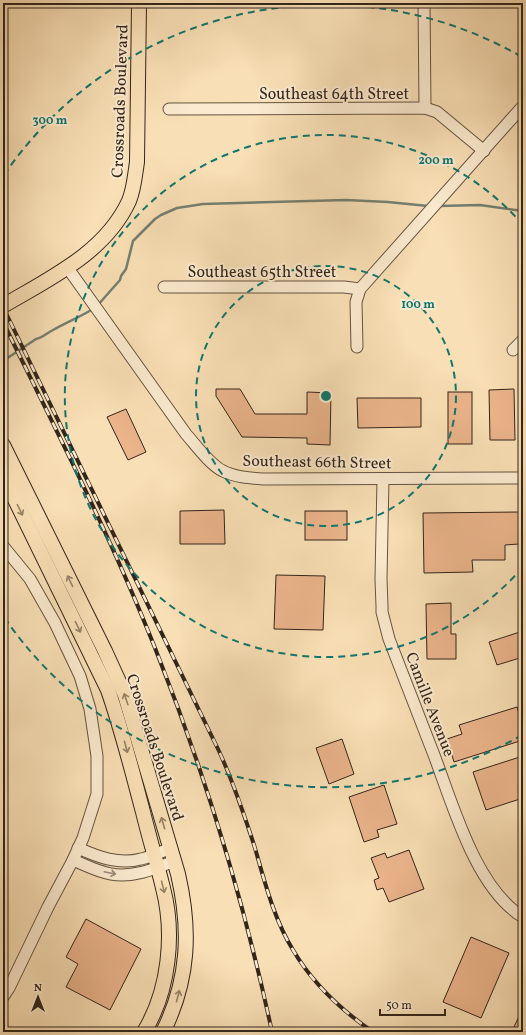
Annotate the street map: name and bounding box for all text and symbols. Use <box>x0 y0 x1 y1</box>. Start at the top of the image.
street label: Crossroads Boulevard <box>107 24 135 178</box>
street label: Southeast 64th Street <box>259 84 409 106</box>
text: 300 m <box>33 113 68 129</box>
text: 200 m <box>418 153 454 169</box>
street label: Southeast 65th Street <box>188 262 337 284</box>
text: 100 m <box>401 297 435 313</box>
centre of rings <box>319 389 333 403</box>
street label: Southeast 66th Street <box>242 451 392 475</box>
one-way arrow <box>17 504 24 516</box>
one-way arrow <box>66 576 73 588</box>
one-way arrow <box>75 621 82 633</box>
street label: Camille Avenue <box>399 649 459 760</box>
street label: Crossroads Boulevard <box>120 671 188 824</box>
one-way arrow <box>122 693 129 706</box>
one-way arrow <box>123 741 130 754</box>
one-way arrow <box>159 817 166 830</box>
one-way arrow <box>103 869 116 877</box>
one-way arrow <box>159 880 167 893</box>
north arrow <box>18 977 58 1017</box>
text: N <box>34 981 42 996</box>
one-way arrow <box>175 990 182 1003</box>
scale bar <box>380 991 445 1017</box>
text: 50 m <box>386 998 412 1014</box>

